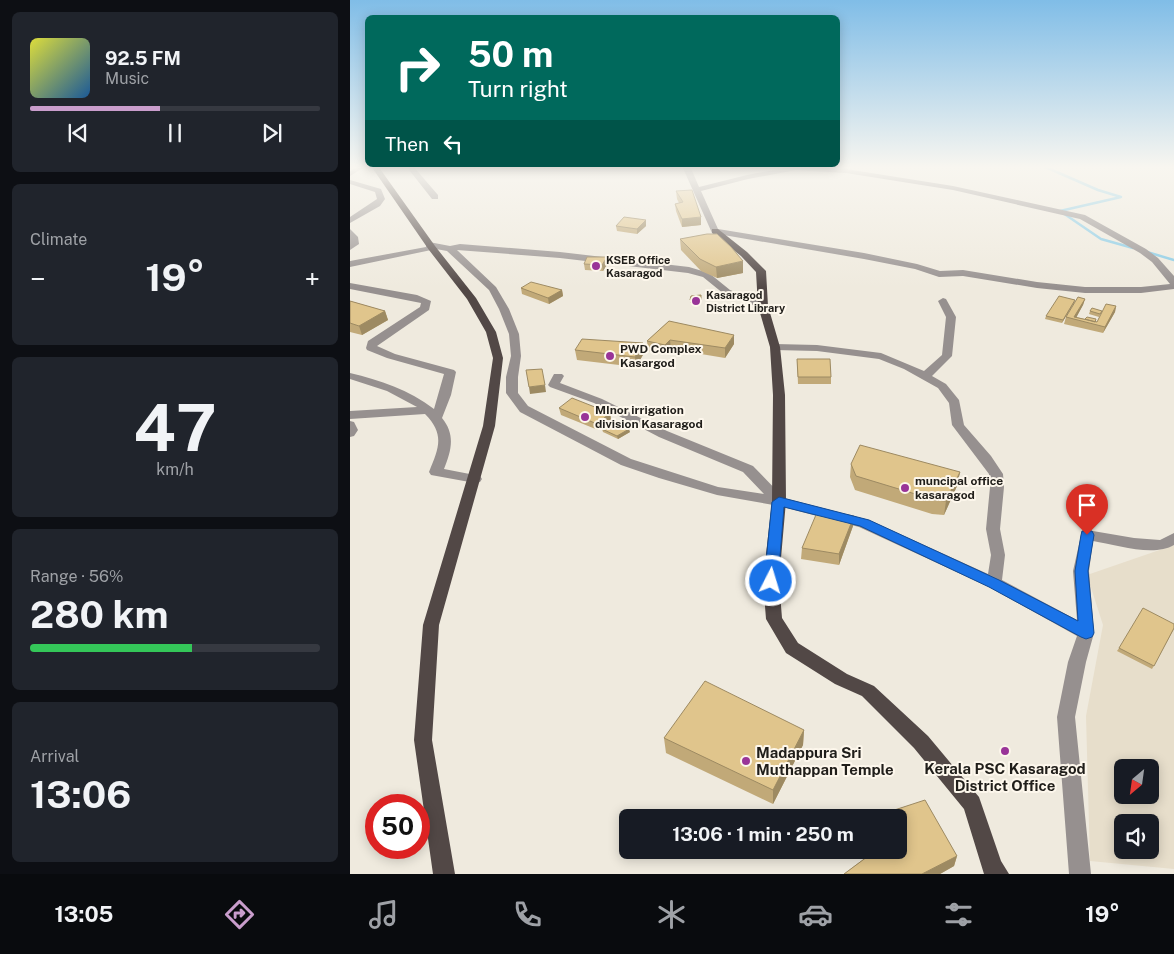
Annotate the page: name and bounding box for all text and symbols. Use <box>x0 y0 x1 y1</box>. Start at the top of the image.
text: 50 m <box>468 34 553 75</box>
icon: right <box>385 35 450 100</box>
text: 92.5 FM <box>105 47 181 69</box>
text: Music <box>105 69 149 88</box>
text: Turn right <box>468 76 568 102</box>
icon: previous <box>64 119 92 147</box>
icon: pause <box>161 119 189 147</box>
icon: next <box>258 119 286 147</box>
icon: left <box>439 130 467 158</box>
text: Then <box>385 133 429 155</box>
text: Climate <box>30 230 87 249</box>
place label: KSEB Office Kasaragod <box>606 254 670 279</box>
text: 19° <box>145 255 205 300</box>
marker: KSEB Office Kasaragod <box>590 260 602 272</box>
text: − <box>30 262 46 295</box>
text: + <box>304 262 320 295</box>
place label: Kasaragod District Library <box>706 289 786 314</box>
marker: Kasaragod District Library <box>690 295 702 307</box>
place label: PWD Complex Kasargod <box>620 342 701 370</box>
marker: PWD Complex Kasargod <box>604 350 616 362</box>
text: 47 <box>133 389 217 466</box>
place label: MInor irrigation division Kasaragod <box>595 403 703 431</box>
marker: MInor irrigation division Kasaragod <box>579 411 591 423</box>
text: km/h <box>156 460 194 479</box>
place label: muncipal office kasaragod <box>915 474 1003 502</box>
marker: muncipal office kasaragod <box>899 482 911 494</box>
pin <box>1066 484 1108 535</box>
icon: arrive <box>1073 491 1101 519</box>
position arrow <box>744 554 796 606</box>
text: Range · 56% <box>30 567 123 586</box>
text: 280 km <box>30 592 169 637</box>
place label: Madappura Sri Muthappan Temple <box>756 744 894 778</box>
marker: Kerala PSC Kasaragod District Office <box>999 745 1011 757</box>
text: Arrival <box>30 747 79 766</box>
marker: Madappura Sri Muthappan Temple <box>740 755 752 767</box>
north arrow <box>1114 759 1159 804</box>
map controls <box>1114 759 1159 859</box>
place label: Kerala PSC Kasaragod District Office <box>924 760 1086 794</box>
text: 13:06 <box>30 772 131 817</box>
speed limit sign: 50 <box>365 794 430 859</box>
button: sound <box>1114 814 1159 859</box>
text: 13:06 · 1 min · 250 m <box>672 823 854 845</box>
icon: directions <box>222 897 257 932</box>
icon: music <box>366 897 401 932</box>
icon: phone <box>510 897 545 932</box>
icon: climate <box>654 897 689 932</box>
icon: car <box>798 897 833 932</box>
icon: filters <box>941 897 976 932</box>
text: 13:05 <box>54 901 113 927</box>
text: 19° <box>1085 901 1120 927</box>

